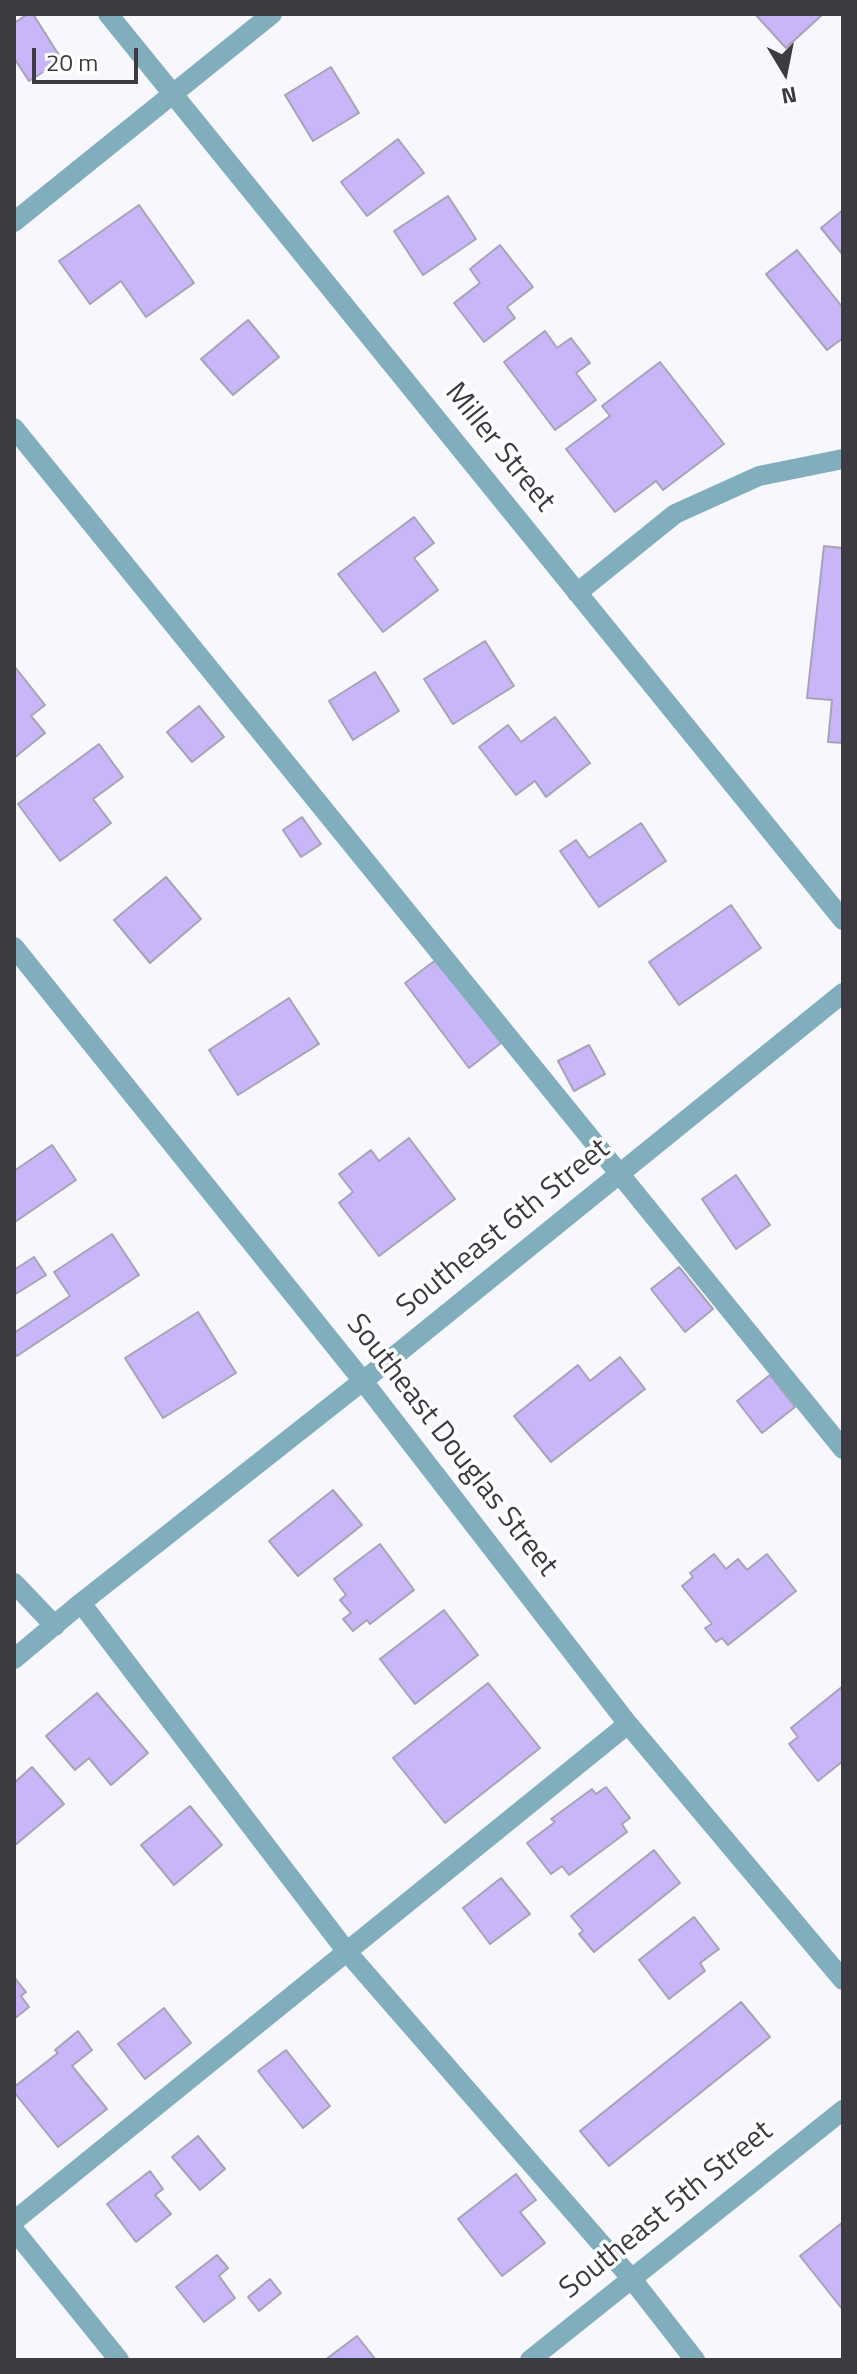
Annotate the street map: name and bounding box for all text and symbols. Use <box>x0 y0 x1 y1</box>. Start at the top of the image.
scale bar <box>36 32 142 82</box>
north arrow <box>745 32 825 112</box>
text: 20 m <box>46 44 98 80</box>
text: N <box>779 78 800 114</box>
street label: Miller Street <box>436 376 562 520</box>
street label: Southeast 6th Street <box>390 1132 618 1326</box>
street label: Southeast Douglas Street <box>338 1308 564 1584</box>
street label: Southeast 5th Street <box>553 2114 781 2308</box>

